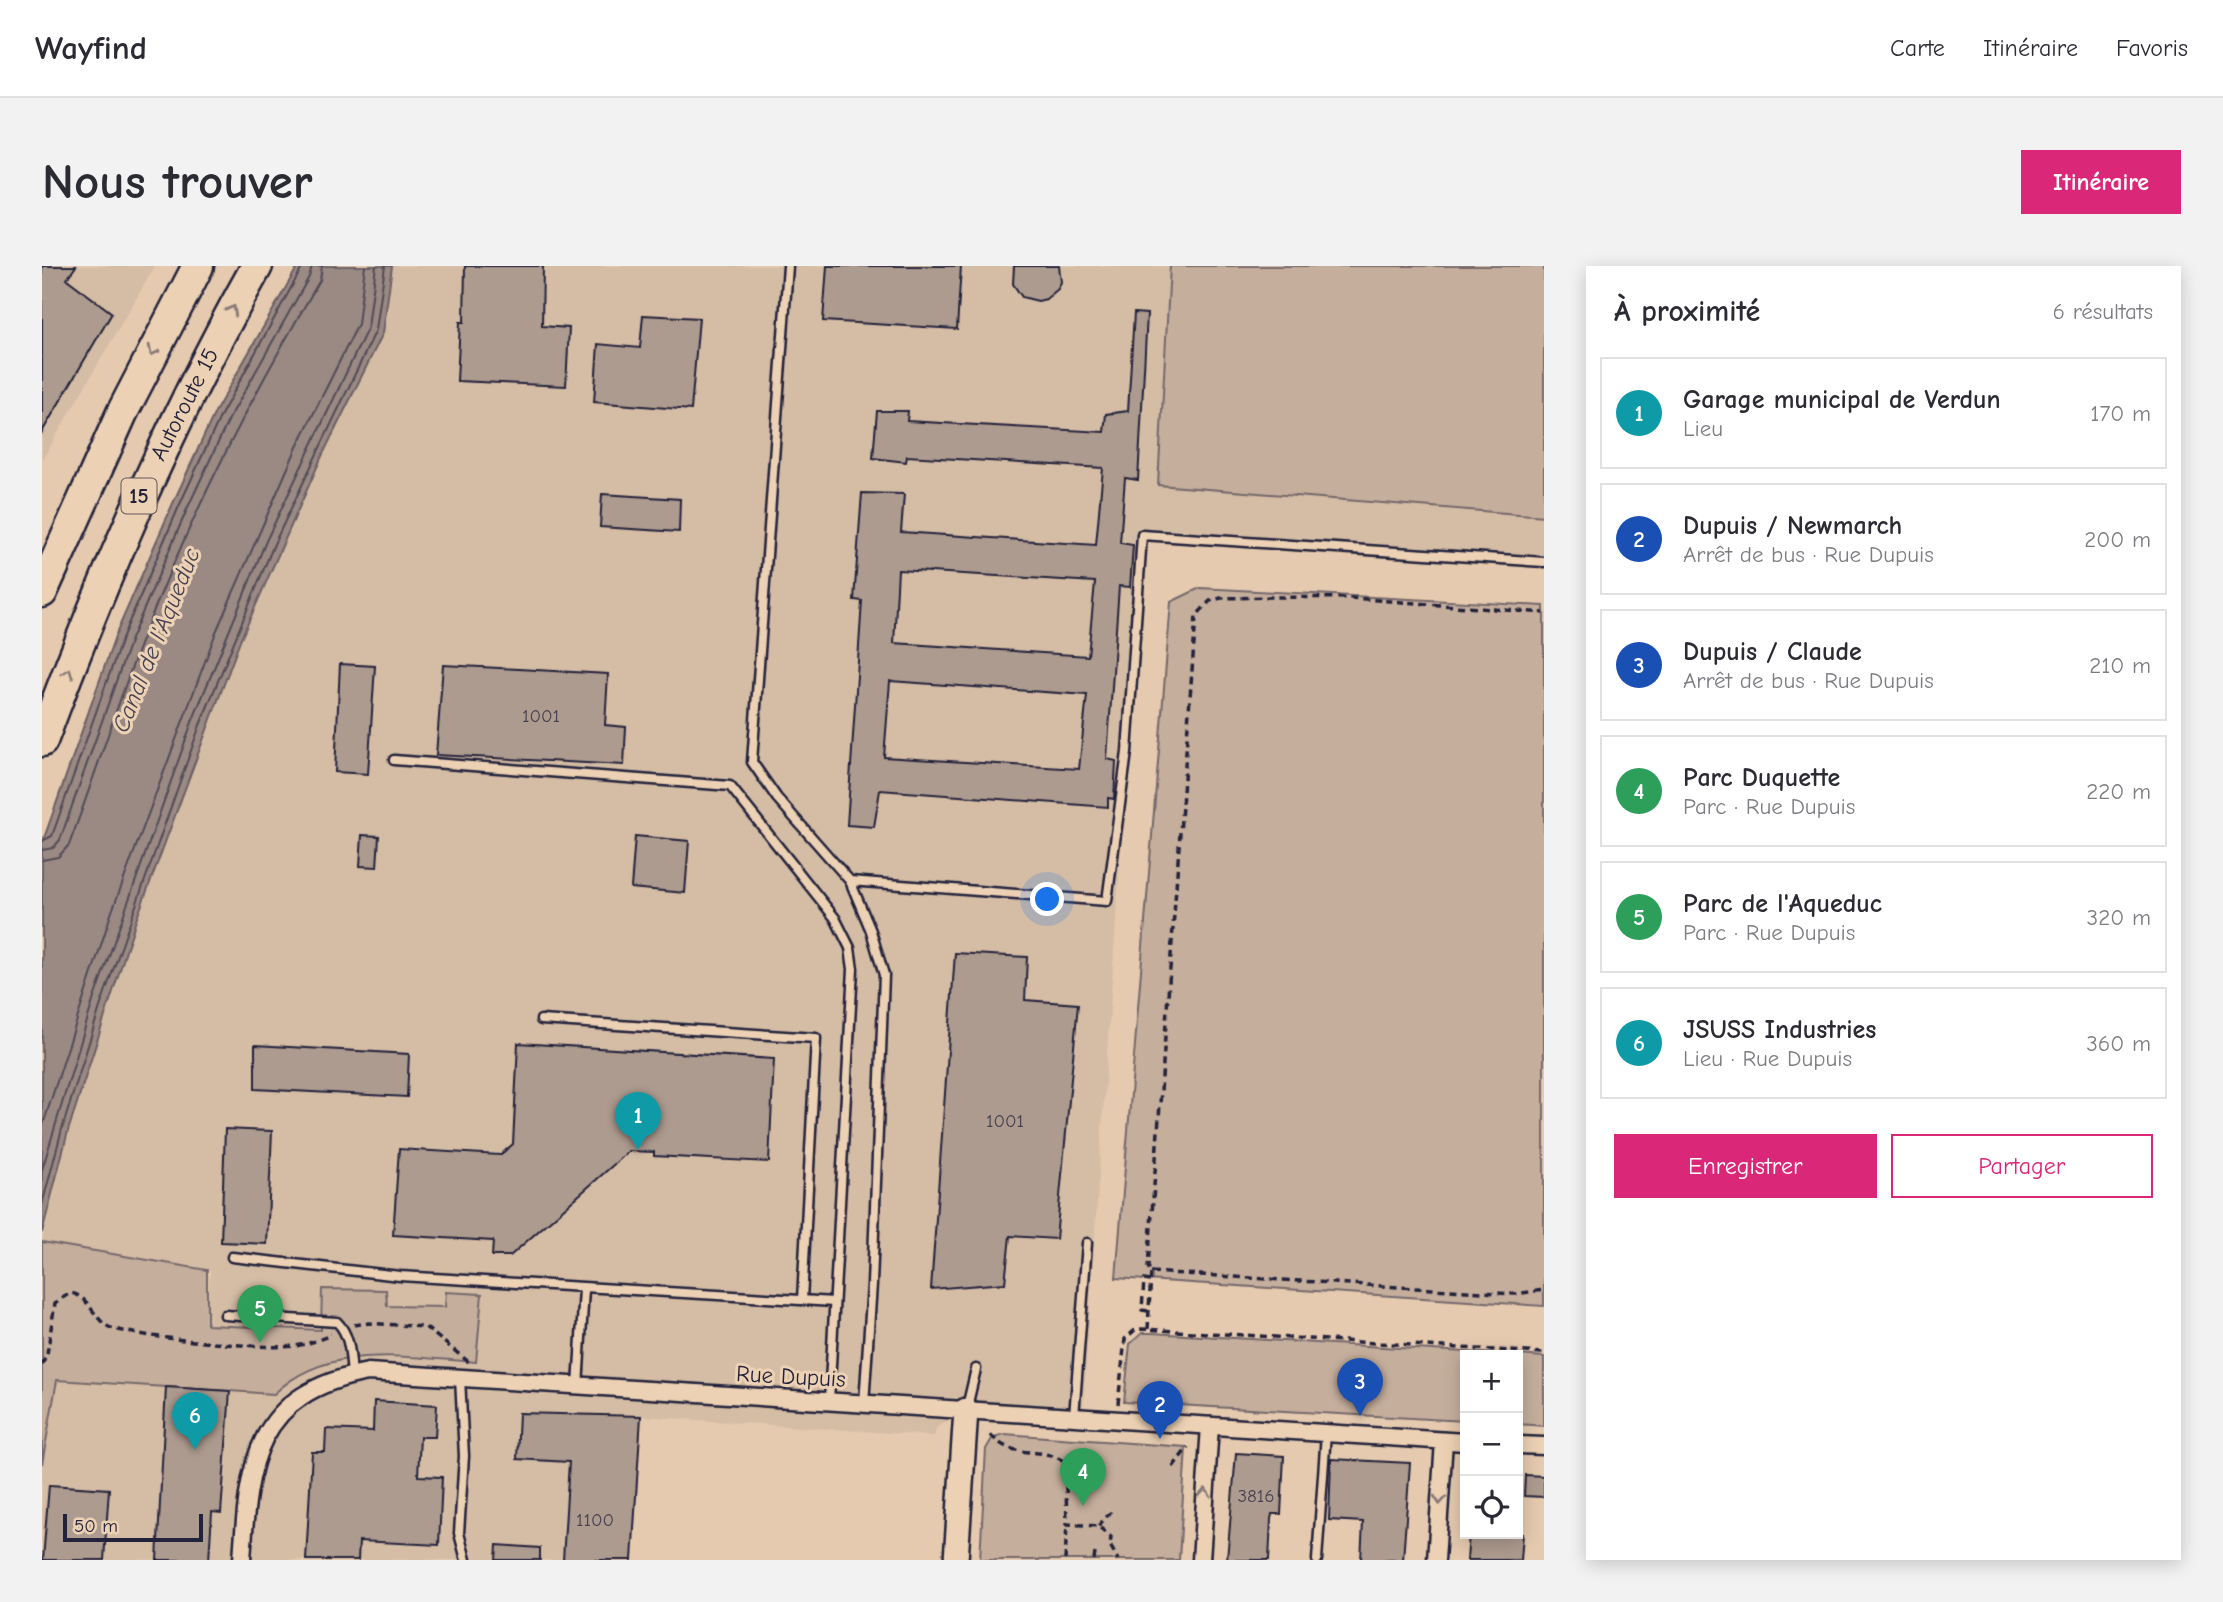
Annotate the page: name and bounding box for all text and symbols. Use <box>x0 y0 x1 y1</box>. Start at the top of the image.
text: Wayfind <box>35 29 147 67</box>
text: Carte <box>1890 34 1945 62</box>
text: Itinéraire <box>1983 34 2078 62</box>
text: Favoris <box>2116 34 2188 62</box>
button: Itinéraire <box>2021 150 2181 214</box>
text: Nous trouver <box>42 154 313 210</box>
text: À proximité <box>1614 294 1760 329</box>
text: 6 résultats <box>2053 298 2153 325</box>
one-way arrow <box>224 304 238 317</box>
street label: Autoroute 15 <box>145 344 224 465</box>
one-way arrow <box>147 344 161 356</box>
text: Garage municipal de Verdun <box>1683 385 2001 415</box>
text: 1 <box>1634 400 1644 427</box>
text: 170 m <box>2090 400 2151 427</box>
text: Lieu <box>1683 415 1723 442</box>
road number: 15 <box>122 478 156 513</box>
text: Dupuis / Newmarch <box>1683 511 1902 541</box>
text: 2 <box>1633 526 1645 553</box>
text: 200 m <box>2084 526 2151 553</box>
text: Arrêt de bus · Rue Dupuis <box>1683 541 1934 568</box>
water label: Canal de l'Aqueduc <box>106 543 206 736</box>
text: Dupuis / Claude <box>1683 637 1862 667</box>
text: 3 <box>1633 652 1645 679</box>
text: 210 m <box>2089 652 2151 679</box>
one-way arrow <box>59 667 73 679</box>
text: Arrêt de bus · Rue Dupuis <box>1683 667 1934 694</box>
house number: 1001 <box>522 705 560 727</box>
text: Parc Duquette <box>1683 763 1840 793</box>
text: 4 <box>1634 778 1644 805</box>
text: 220 m <box>2086 778 2151 805</box>
text: Parc · Rue Dupuis <box>1683 793 1855 820</box>
your location <box>1030 882 1064 916</box>
text: Parc de l'Aqueduc <box>1683 889 1882 919</box>
text: 5 <box>1633 904 1645 931</box>
text: 320 m <box>2087 904 2151 931</box>
text: Parc · Rue Dupuis <box>1683 919 1855 946</box>
text: JSUSS Industries <box>1683 1015 1876 1045</box>
text: 6 <box>1633 1030 1645 1057</box>
text: 360 m <box>2086 1030 2151 1057</box>
text: Lieu · Rue Dupuis <box>1683 1045 1852 1072</box>
pin: 1 <box>615 1092 661 1150</box>
house number: 1001 <box>986 1110 1024 1132</box>
button: Enregistrer <box>1614 1134 1877 1198</box>
button: Partager <box>1891 1134 2153 1198</box>
pin: 5 <box>237 1285 283 1343</box>
map controls <box>1460 1350 1523 1539</box>
button: + <box>1460 1350 1523 1413</box>
pin: 3 <box>1337 1358 1383 1416</box>
street label: Rue Dupuis <box>736 1360 846 1393</box>
pin: 2 <box>1137 1381 1183 1439</box>
pin: 6 <box>172 1392 218 1450</box>
button: − <box>1460 1413 1523 1476</box>
pin: 4 <box>1060 1448 1106 1506</box>
button: locate <box>1460 1476 1523 1539</box>
house number: 3816 <box>1237 1485 1275 1507</box>
one-way arrow <box>1197 1487 1212 1498</box>
one-way arrow <box>1432 1495 1447 1506</box>
house number: 1100 <box>576 1509 614 1531</box>
scale bar <box>63 1511 203 1543</box>
text: 50 m <box>74 1515 118 1537</box>

